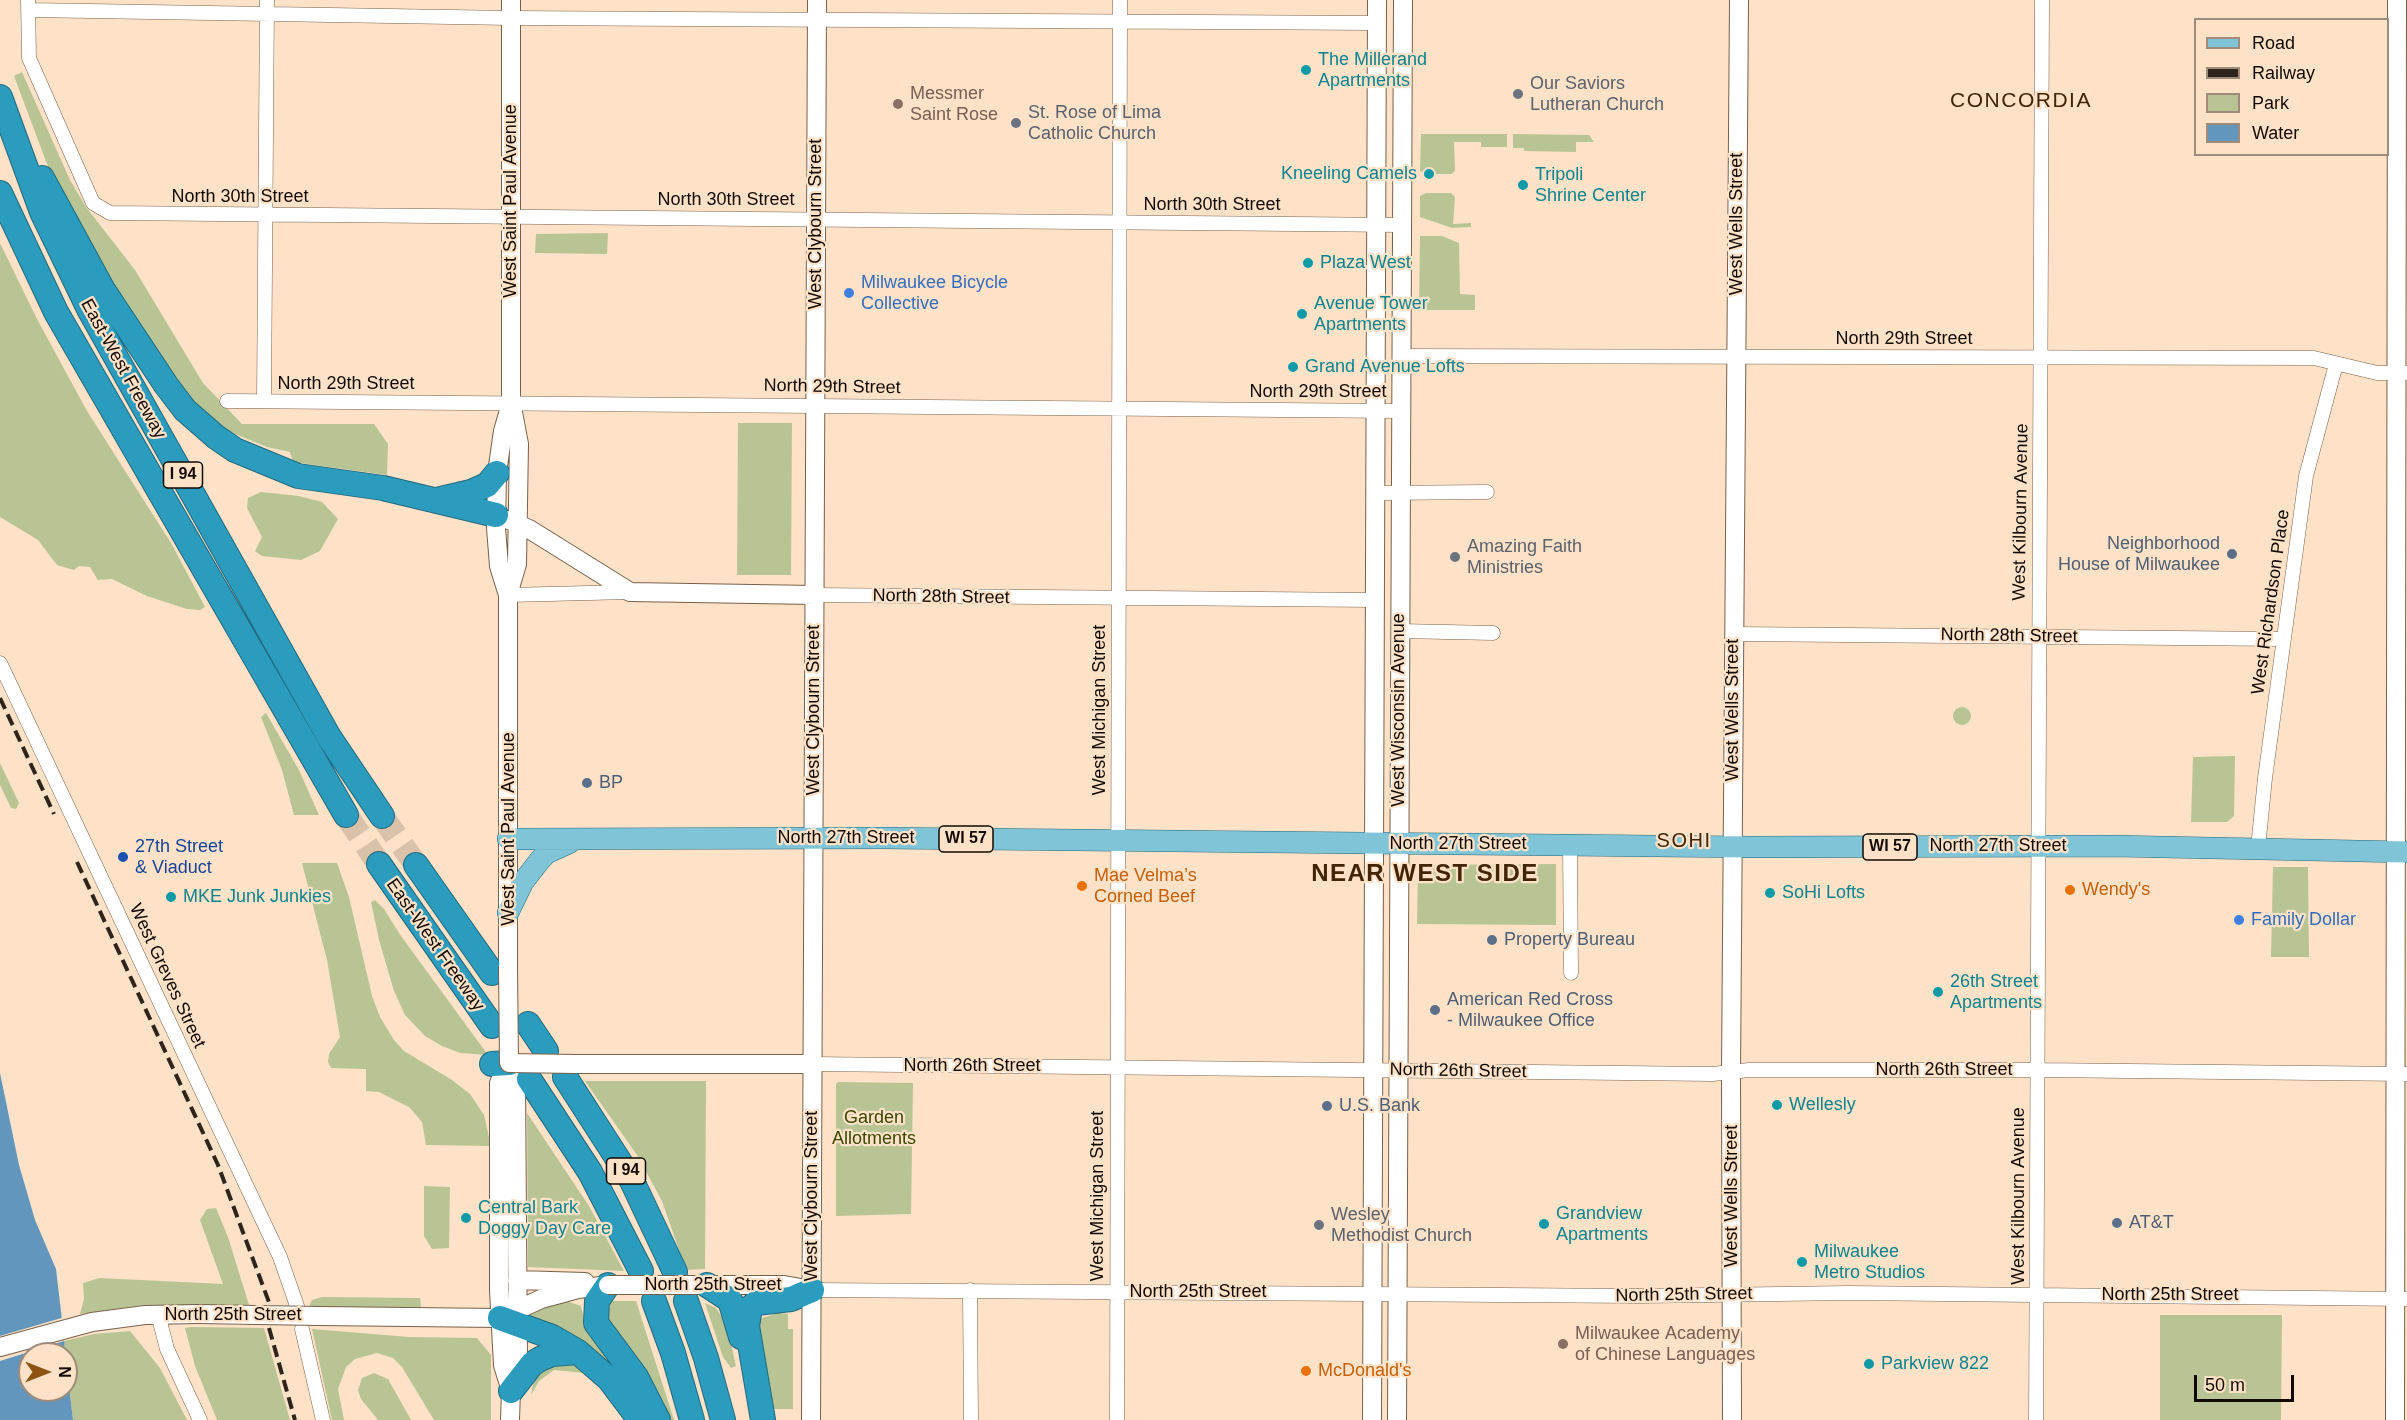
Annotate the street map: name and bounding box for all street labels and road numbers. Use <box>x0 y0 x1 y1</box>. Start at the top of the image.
street label: West Saint Paul Avenue <box>500 104 522 298</box>
street label: West Clybourn Street <box>805 139 827 309</box>
street label: West Wells Street <box>1726 153 1748 295</box>
street label: North 30th Street <box>171 186 309 208</box>
street label: North 30th Street <box>657 189 795 211</box>
street label: North 30th Street <box>1143 194 1281 216</box>
street label: East-West Freeway <box>76 295 170 443</box>
street label: North 29th Street <box>1835 328 1973 350</box>
street label: North 29th Street <box>277 373 415 395</box>
street label: North 29th Street <box>763 375 901 399</box>
street label: North 29th Street <box>1249 381 1387 403</box>
street label: West Kilbourn Avenue <box>2009 423 2033 601</box>
road number: I 94 <box>164 462 202 488</box>
street label: West Richardson Place <box>2247 508 2295 696</box>
street label: North 28th Street <box>872 585 1010 609</box>
street label: West Wisconsin Avenue <box>1388 613 1410 807</box>
street label: North 28th Street <box>1940 624 2078 648</box>
street label: West Clybourn Street <box>803 625 825 795</box>
street label: West Michigan Street <box>1089 625 1111 795</box>
street label: West Wells Street <box>1722 639 1744 781</box>
street label: West Saint Paul Avenue <box>498 732 520 926</box>
road number: WI 57 <box>939 826 993 852</box>
street label: North 27th Street <box>777 827 915 849</box>
street label: North 27th Street <box>1389 833 1527 855</box>
road number: WI 57 <box>1863 834 1917 860</box>
street label: North 27th Street <box>1929 835 2067 857</box>
street label: East-West Freeway <box>381 875 489 1015</box>
street label: West Greves Street <box>124 900 210 1052</box>
street label: North 26th Street <box>903 1055 1041 1077</box>
street label: North 26th Street <box>1389 1059 1527 1083</box>
street label: North 26th Street <box>1875 1059 2013 1081</box>
street label: West Kilbourn Avenue <box>2008 1107 2030 1285</box>
street label: West Clybourn Street <box>801 1111 823 1281</box>
street label: West Michigan Street <box>1087 1111 1109 1281</box>
street label: West Wells Street <box>1721 1125 1743 1267</box>
road number: I 94 <box>606 1158 646 1184</box>
street label: North 25th Street <box>644 1274 782 1296</box>
street label: North 25th Street <box>1129 1281 1267 1303</box>
street label: North 25th Street <box>1615 1283 1753 1307</box>
street label: North 25th Street <box>2101 1284 2239 1306</box>
street label: North 25th Street <box>164 1304 302 1326</box>

